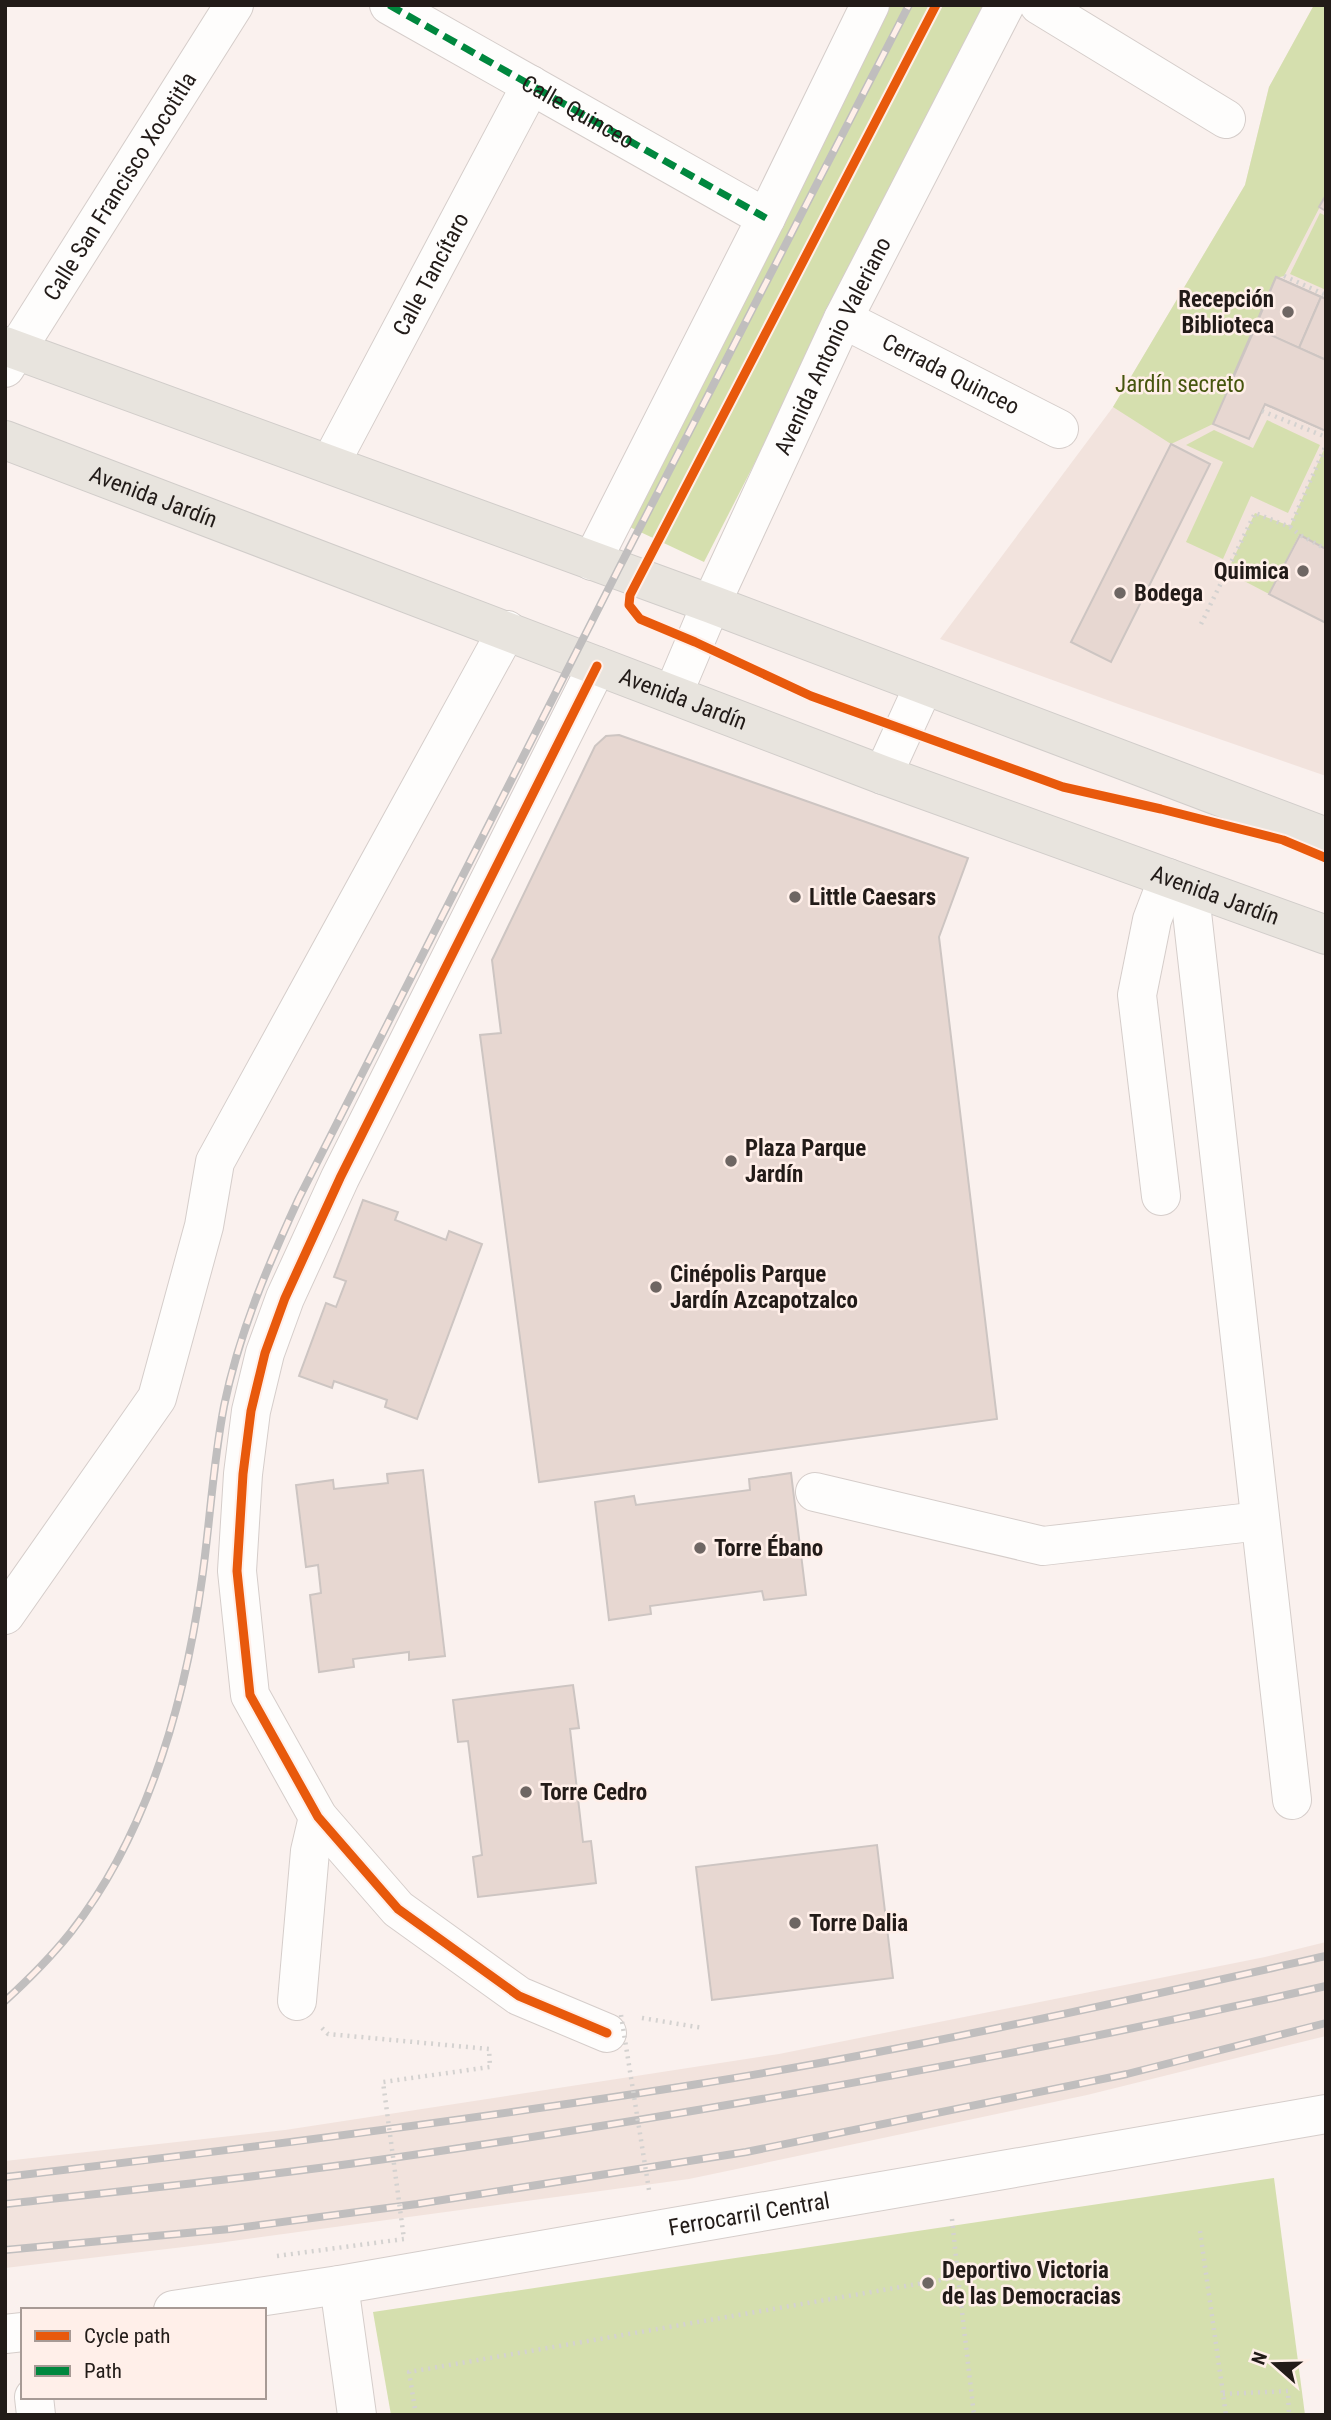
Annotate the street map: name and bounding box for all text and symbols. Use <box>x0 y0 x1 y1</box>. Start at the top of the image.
street label: Calle San Francisco Xocotitla <box>38 67 202 306</box>
street label: Calle Quinceo <box>517 70 639 155</box>
street label: Calle Tancítaro <box>388 208 475 340</box>
street label: Avenida Antonio Valeriano <box>769 233 897 459</box>
place label: Recepción Biblioteca <box>1178 286 1274 339</box>
marker: Recepción Biblioteca <box>1280 304 1296 320</box>
street label: Cerrada Quinceo <box>877 328 1024 421</box>
park label: Jardín secreto <box>1115 371 1245 398</box>
street label: Avenida Jardín <box>86 461 221 534</box>
place label: Quimica <box>1214 558 1289 585</box>
marker: Quimica <box>1295 563 1311 579</box>
place label: Bodega <box>1134 580 1203 607</box>
marker: Bodega <box>1112 585 1128 601</box>
street label: Avenida Jardín <box>616 663 751 736</box>
street label: Avenida Jardín <box>1147 860 1283 931</box>
place label: Little Caesars <box>809 884 936 911</box>
marker: Little Caesars <box>787 889 803 905</box>
place label: Plaza Parque Jardín <box>745 1135 866 1188</box>
marker: Plaza Parque Jardín <box>723 1153 739 1169</box>
place label: Cinépolis Parque Jardín Azcapotzalco <box>670 1261 858 1314</box>
marker: Cinépolis Parque Jardín Azcapotzalco <box>648 1279 664 1295</box>
place label: Torre Ébano <box>714 1534 823 1562</box>
marker: Torre Ébano <box>692 1540 708 1556</box>
place label: Torre Cedro <box>540 1779 647 1806</box>
marker: Torre Cedro <box>518 1784 534 1800</box>
place label: Torre Dalia <box>809 1910 908 1937</box>
marker: Torre Dalia <box>787 1915 803 1931</box>
street label: Ferrocarril Central <box>666 2187 832 2242</box>
place label: Deportivo Victoria de las Democracias <box>942 2257 1121 2310</box>
marker: Deportivo Victoria de las Democracias <box>920 2275 936 2291</box>
legend <box>21 2308 266 2399</box>
text: Cycle path <box>84 2324 170 2348</box>
north arrow <box>1240 2329 1310 2399</box>
text: N <box>1247 2349 1272 2368</box>
text: Path <box>84 2359 122 2383</box>

